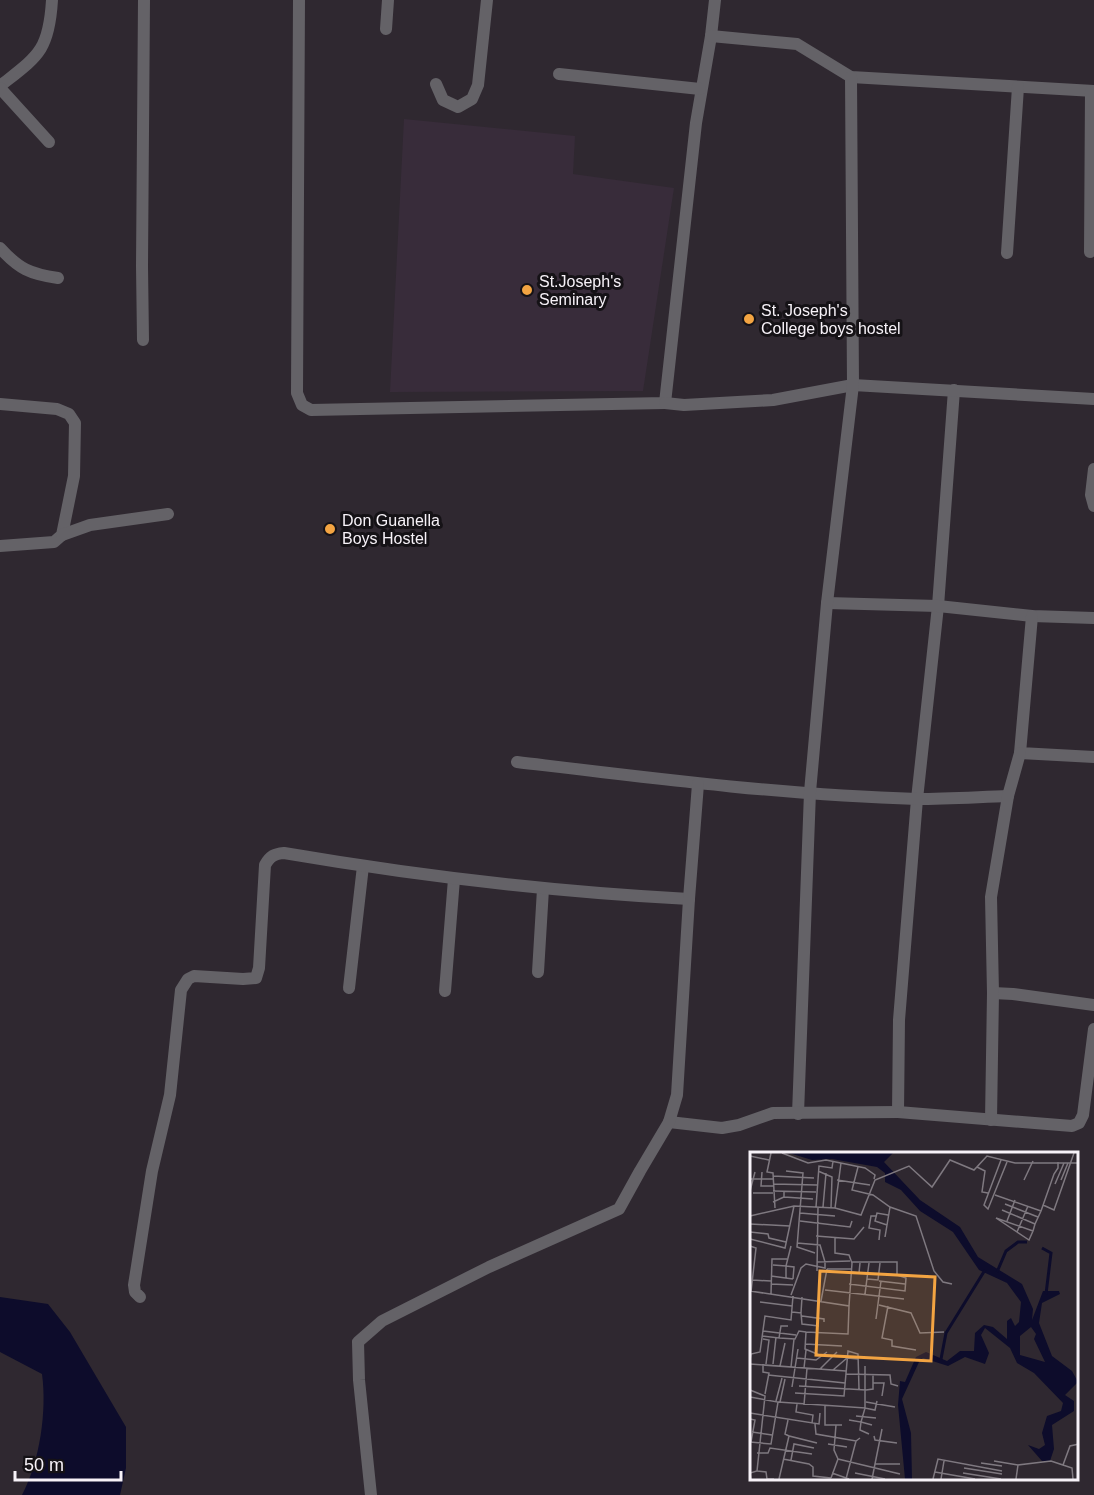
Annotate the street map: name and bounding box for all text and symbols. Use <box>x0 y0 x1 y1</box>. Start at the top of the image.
place label: St.Joseph's Seminary <box>539 273 621 308</box>
marker: St.Joseph's Seminary <box>520 283 534 297</box>
place label: St. Joseph's College boys hostel <box>761 302 901 337</box>
marker: St. Joseph's College boys hostel <box>742 312 756 326</box>
place label: Don Guanella Boys Hostel <box>342 512 440 547</box>
marker: Don Guanella Boys Hostel <box>323 522 337 536</box>
inset map <box>750 1152 1079 1480</box>
scale bar <box>15 1444 122 1482</box>
text: 50 m <box>24 1455 64 1475</box>

